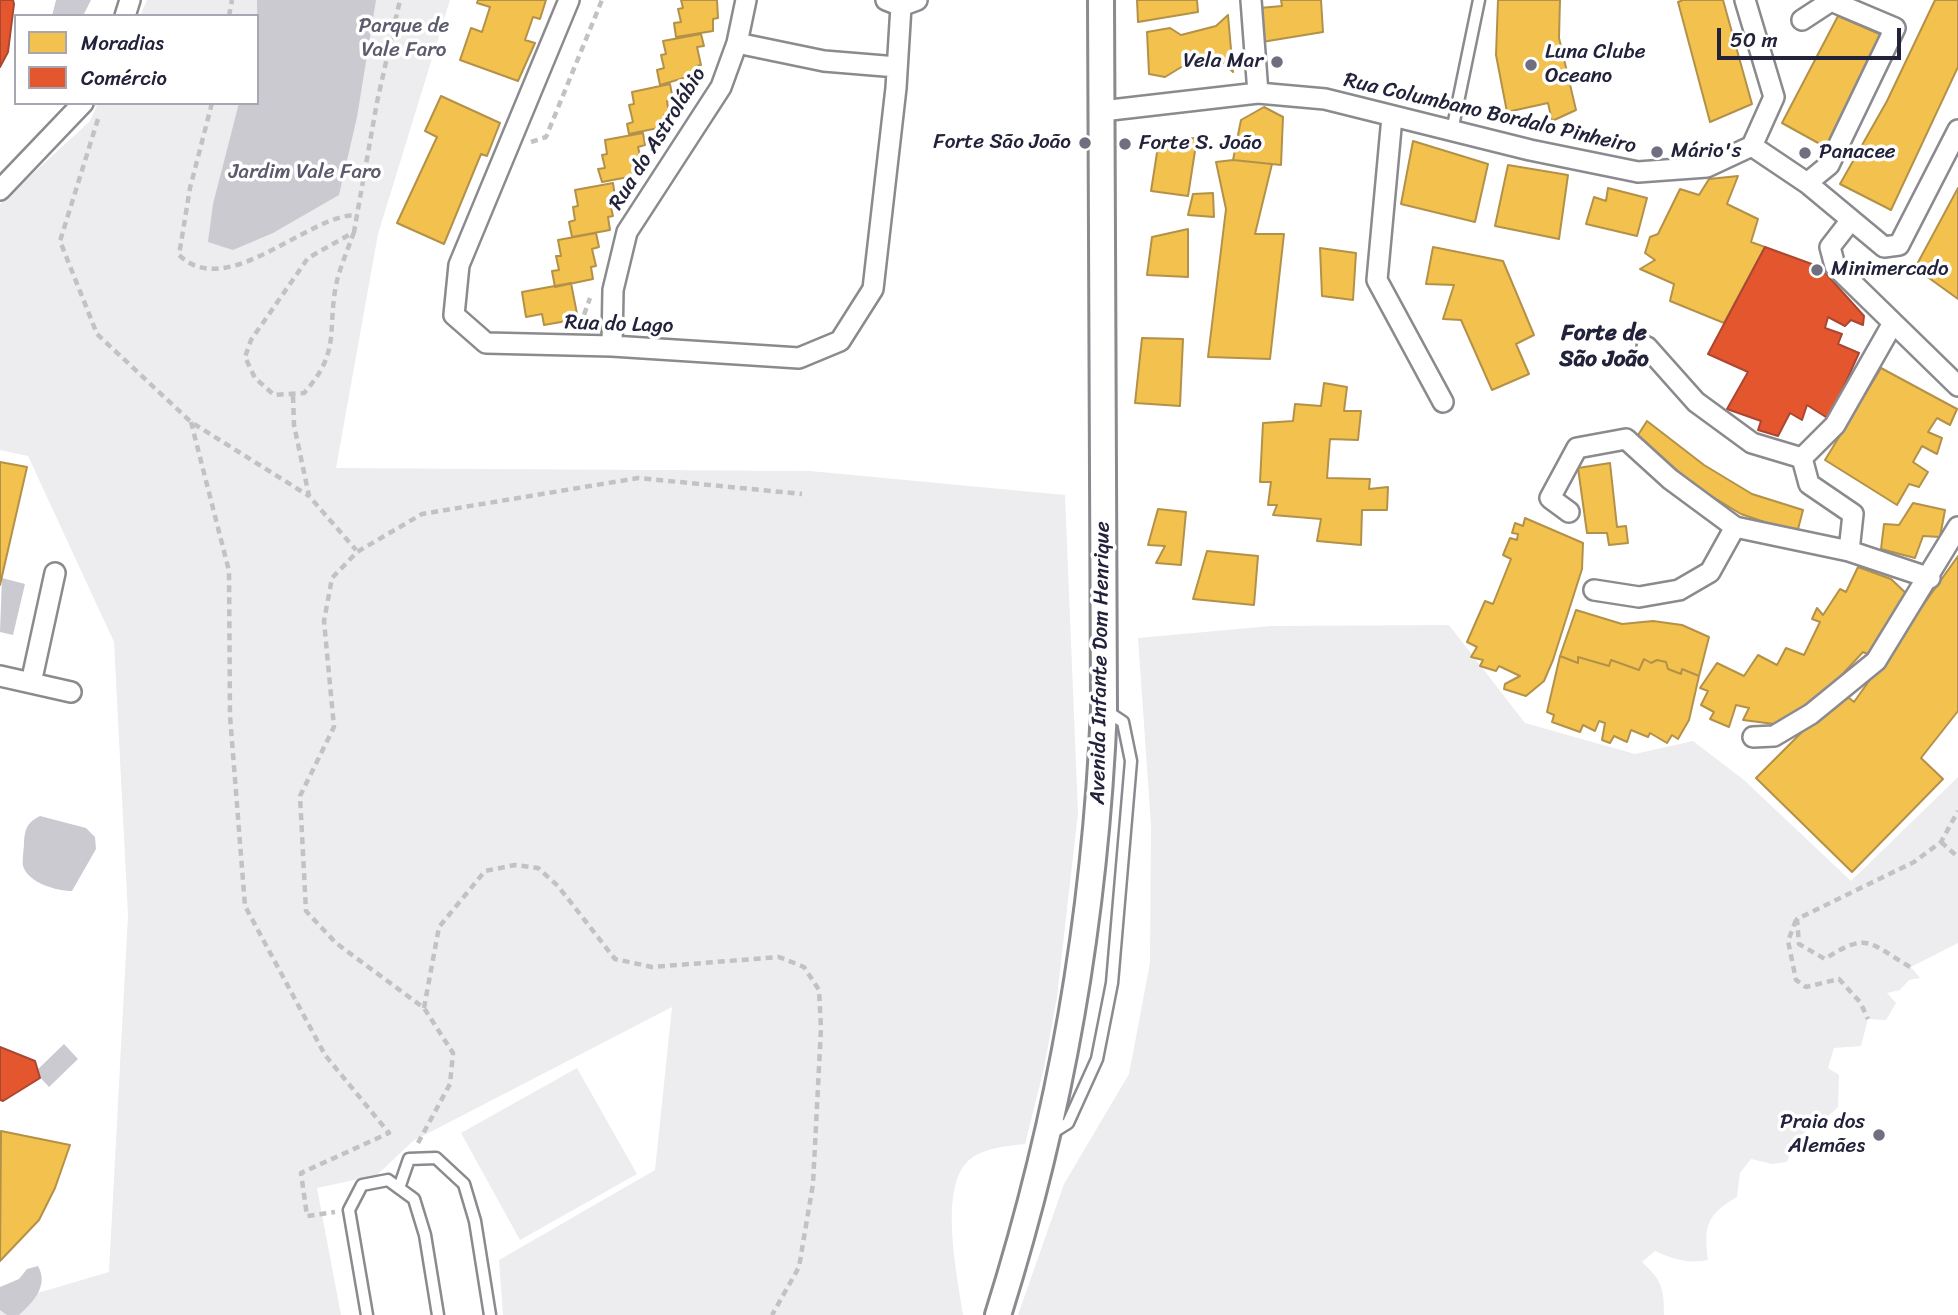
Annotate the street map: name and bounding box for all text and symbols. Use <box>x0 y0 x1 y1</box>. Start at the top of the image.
legend <box>14 14 259 105</box>
park label: Parque de Vale Faro <box>359 14 449 64</box>
scale bar <box>1720 14 1904 58</box>
text: 50 m <box>1730 21 1778 59</box>
text: Moradias <box>81 24 164 62</box>
place label: Luna Clube Oceano <box>1545 40 1646 90</box>
place label: Vela Mar <box>1183 49 1263 75</box>
marker: Vela Mar <box>1269 54 1285 70</box>
marker: Luna Clube Oceano <box>1523 57 1539 73</box>
text: Comércio <box>81 59 167 97</box>
street label: Rua do Astrolábio <box>604 63 712 215</box>
street label: Rua Columbano Bordalo Pinheiro <box>1341 68 1639 160</box>
place label: Forte São João <box>933 130 1071 156</box>
place label: Forte S. João <box>1139 131 1262 157</box>
marker: Forte São João <box>1077 135 1093 151</box>
marker: Forte S. João <box>1117 136 1133 152</box>
place label: Mário's <box>1671 139 1741 165</box>
place label: Panacee <box>1819 140 1896 166</box>
marker: Mário's <box>1649 144 1665 160</box>
marker: Panacee <box>1797 145 1813 161</box>
park label: Jardim Vale Faro <box>229 160 381 186</box>
place label: Minimercado <box>1831 257 1949 283</box>
marker: Minimercado <box>1809 262 1825 278</box>
street label: Rua do Lago <box>564 311 674 339</box>
district label: Forte de São João <box>1559 320 1649 374</box>
street label: Avenida Infante Dom Henrique <box>1086 521 1116 805</box>
place label: Praia dos Alemães <box>1780 1110 1865 1160</box>
marker: Praia dos Alemães <box>1871 1127 1887 1143</box>

